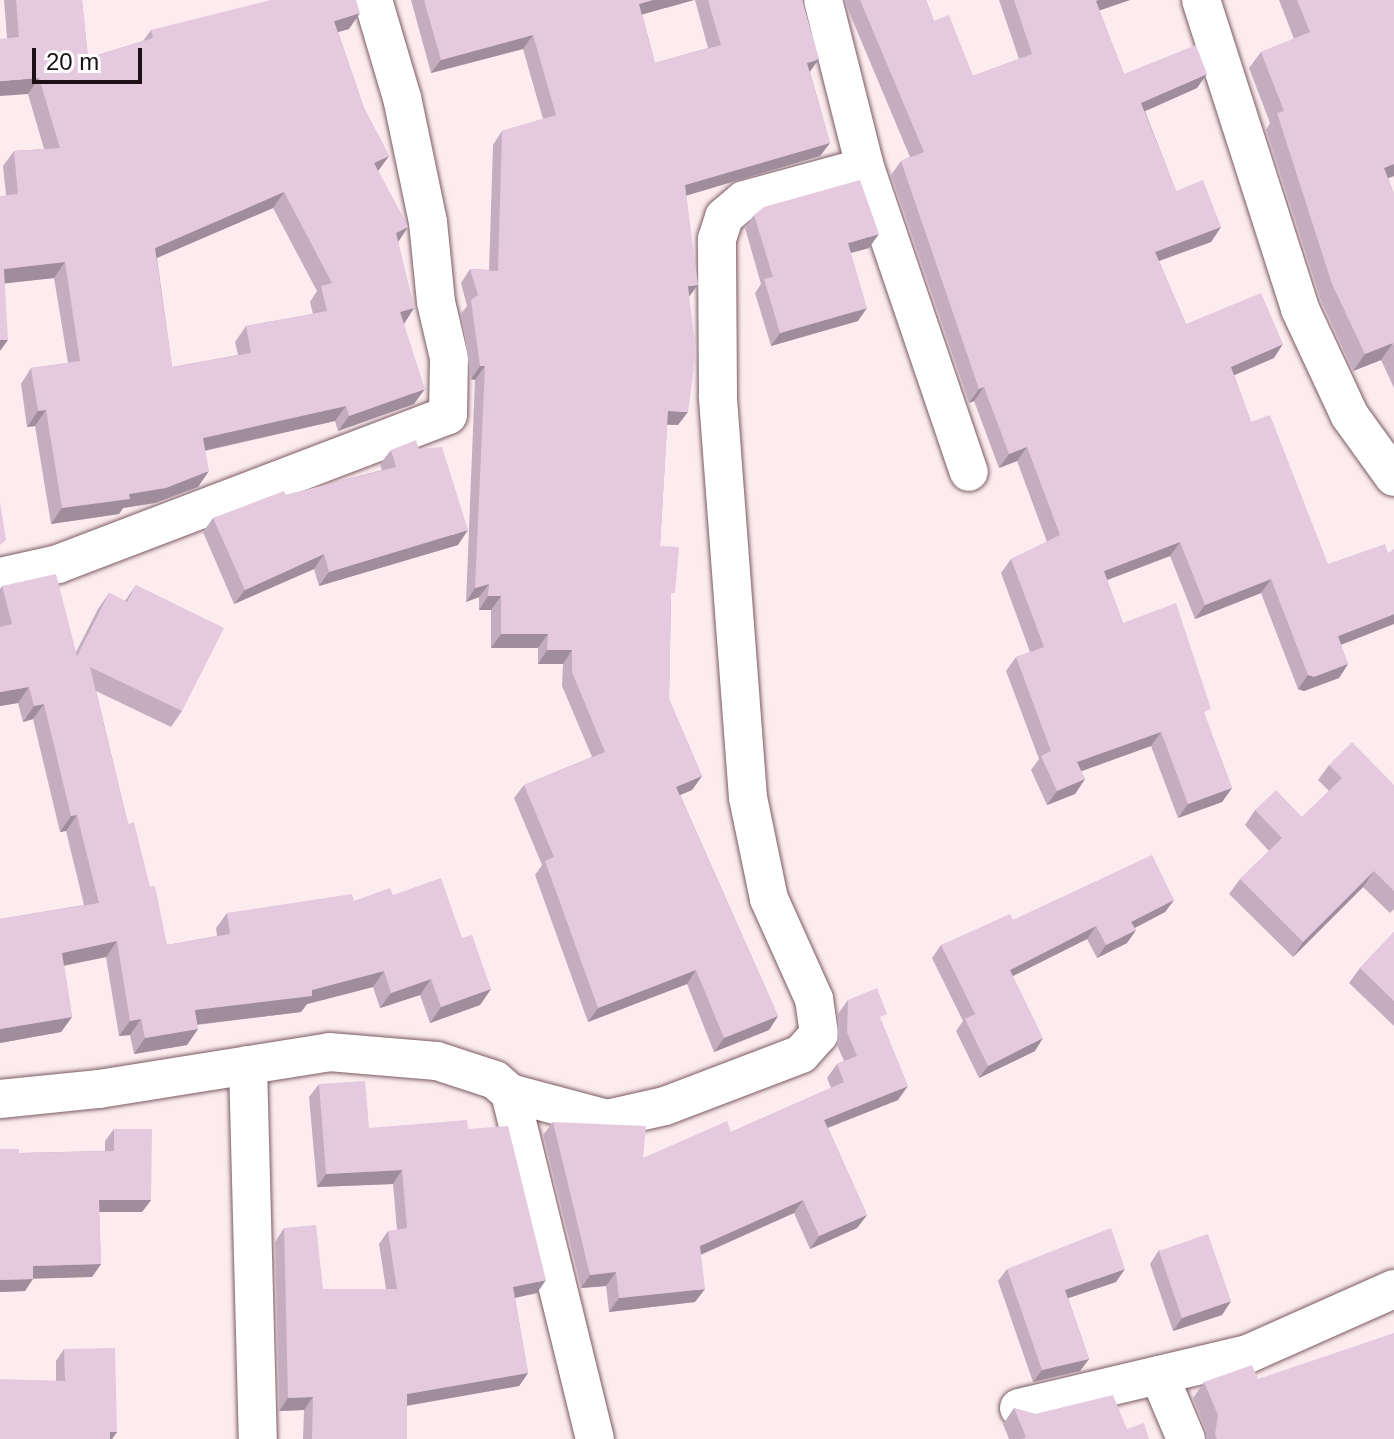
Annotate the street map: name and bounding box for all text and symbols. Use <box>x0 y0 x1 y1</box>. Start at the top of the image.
scale bar <box>36 32 146 82</box>
text: 20 m <box>46 48 99 75</box>

